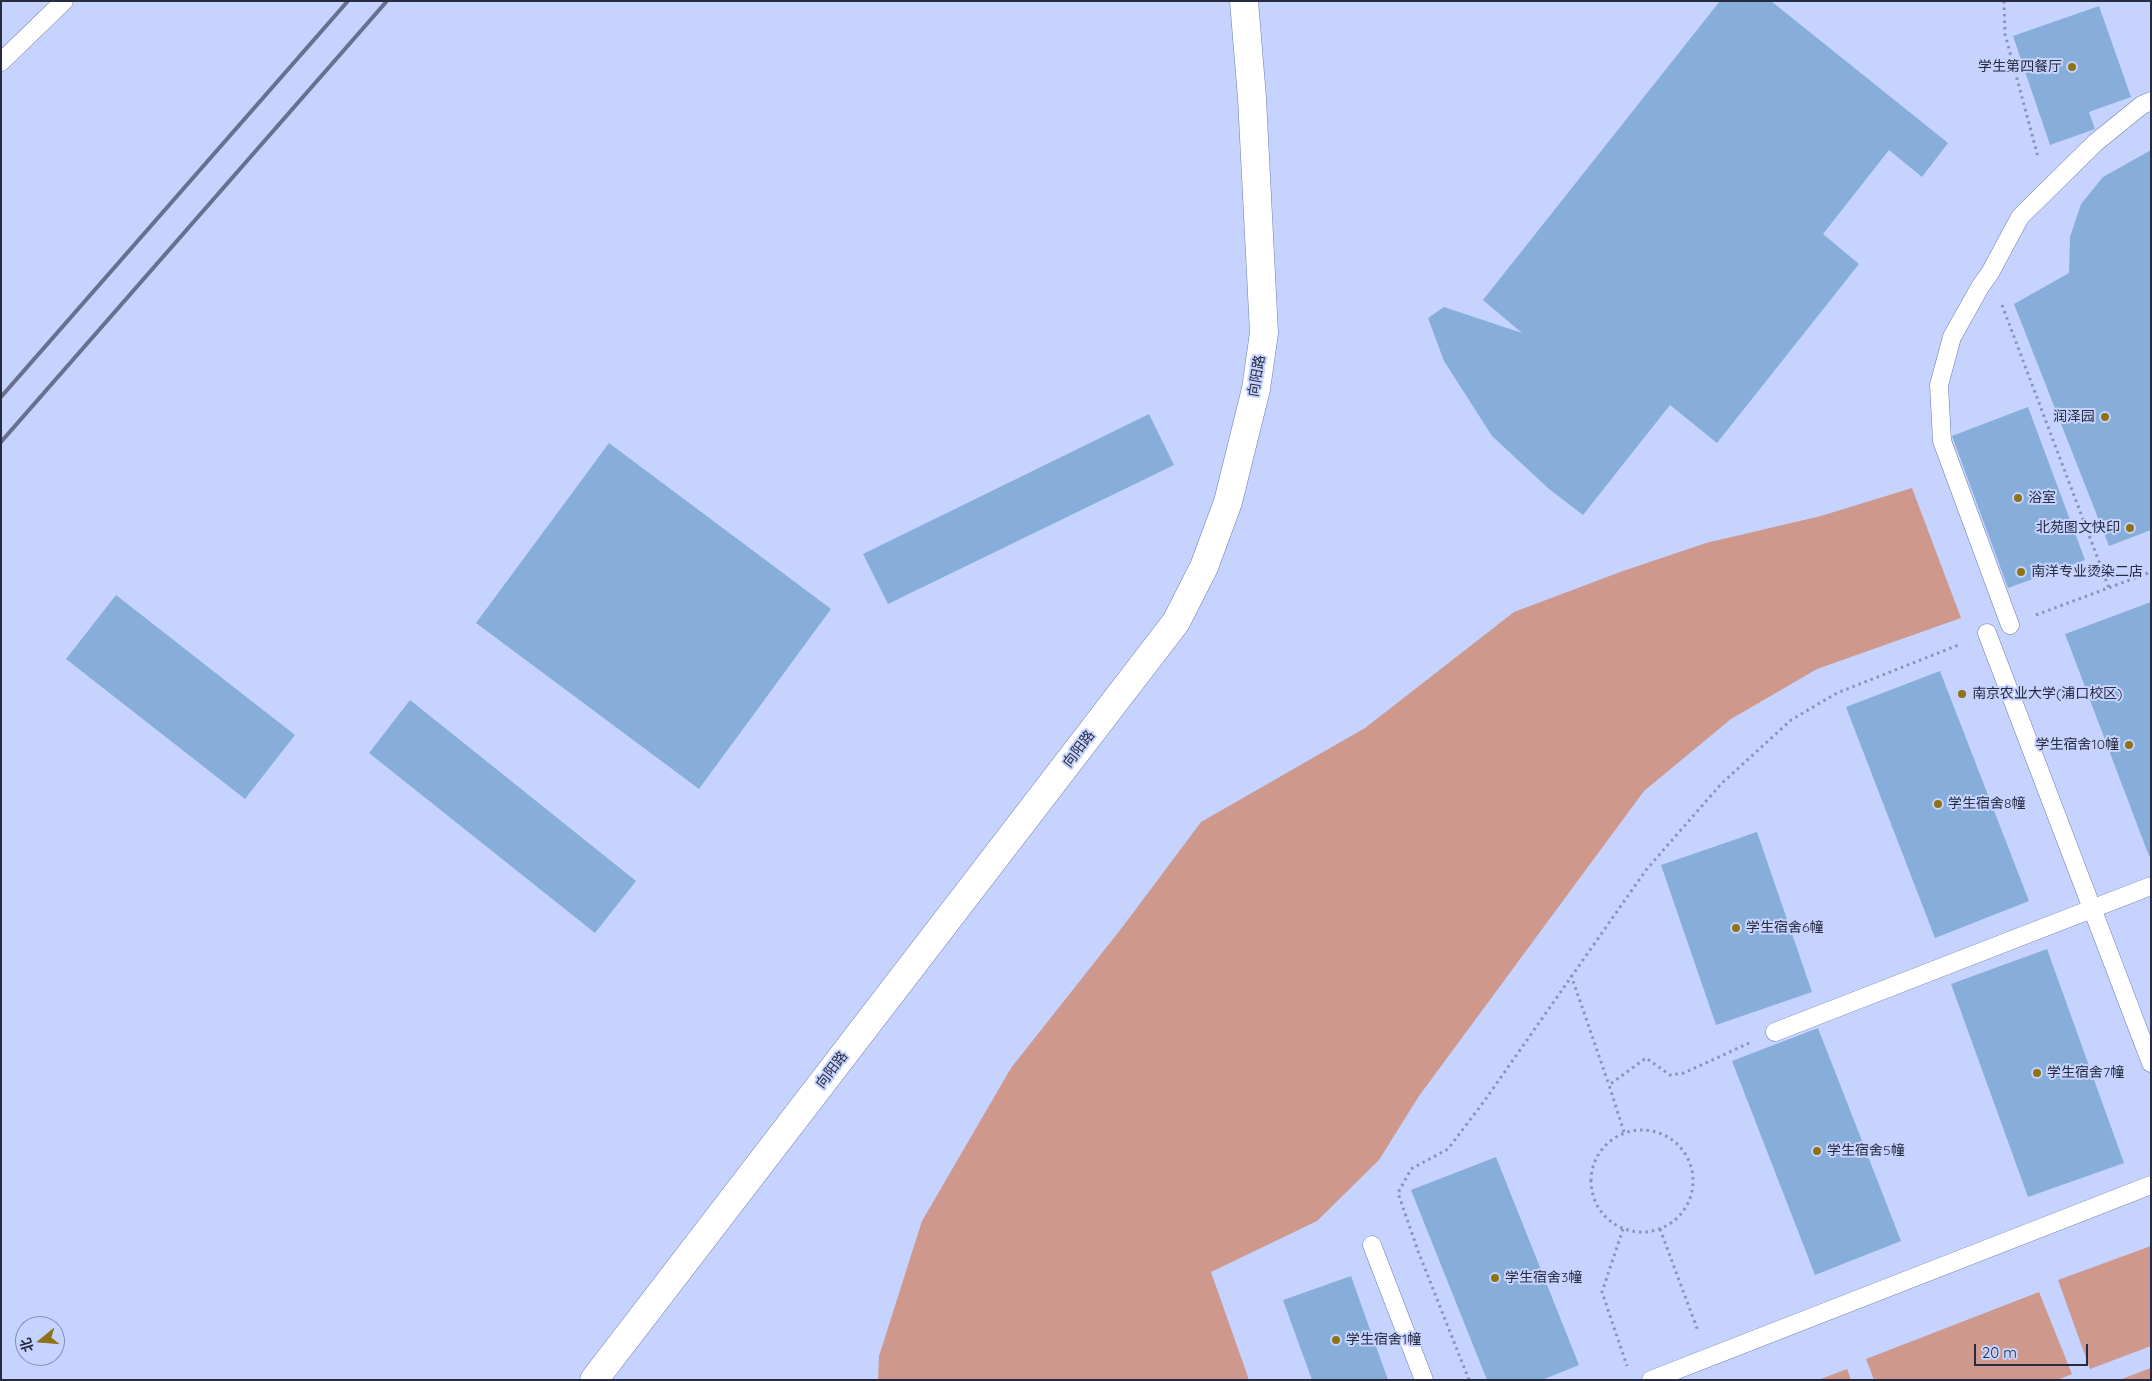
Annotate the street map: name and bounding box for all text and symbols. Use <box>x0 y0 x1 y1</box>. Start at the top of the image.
place label: 学生第四餐厅 <box>1978 59 2062 75</box>
marker: 学生第四餐厅 <box>2066 61 2078 73</box>
street label: 向阳路 <box>1245 354 1269 398</box>
place label: 润泽园 <box>2053 409 2095 425</box>
marker: 润泽园 <box>2099 411 2111 423</box>
place label: 浴室 <box>2028 490 2056 506</box>
marker: 浴室 <box>2012 492 2024 504</box>
place label: 北苑图文快印 <box>2036 520 2120 536</box>
marker: 北苑图文快印 <box>2124 522 2136 534</box>
place label: 南洋专业烫染二店 <box>2031 564 2143 580</box>
marker: 南洋专业烫染二店 <box>2015 566 2027 578</box>
place label: 南京农业大学(浦口校区) <box>1972 686 2122 702</box>
marker: 南京农业大学(浦口校区) <box>1956 688 1968 700</box>
street label: 向阳路 <box>1059 727 1099 771</box>
place label: 学生宿舍10幢 <box>2035 737 2119 753</box>
marker: 学生宿舍10幢 <box>2123 739 2135 751</box>
place label: 学生宿舍8幢 <box>1948 796 2026 812</box>
marker: 学生宿舍8幢 <box>1932 798 1944 810</box>
place label: 学生宿舍6幢 <box>1746 920 1824 936</box>
marker: 学生宿舍6幢 <box>1730 922 1742 934</box>
street label: 向阳路 <box>812 1048 852 1092</box>
place label: 学生宿舍7幢 <box>2047 1065 2124 1081</box>
marker: 学生宿舍7幢 <box>2031 1067 2043 1079</box>
place label: 学生宿舍5幢 <box>1827 1143 1905 1159</box>
marker: 学生宿舍5幢 <box>1811 1145 1823 1157</box>
place label: 学生宿舍3幢 <box>1505 1270 1582 1286</box>
marker: 学生宿舍3幢 <box>1489 1272 1501 1284</box>
north arrow <box>15 1316 65 1366</box>
place label: 学生宿舍1幢 <box>1346 1332 1421 1348</box>
marker: 学生宿舍1幢 <box>1330 1334 1342 1346</box>
scale bar <box>1977 1334 2091 1366</box>
text: 北 <box>16 1336 37 1354</box>
text: 20 m <box>1982 1343 2017 1362</box>

